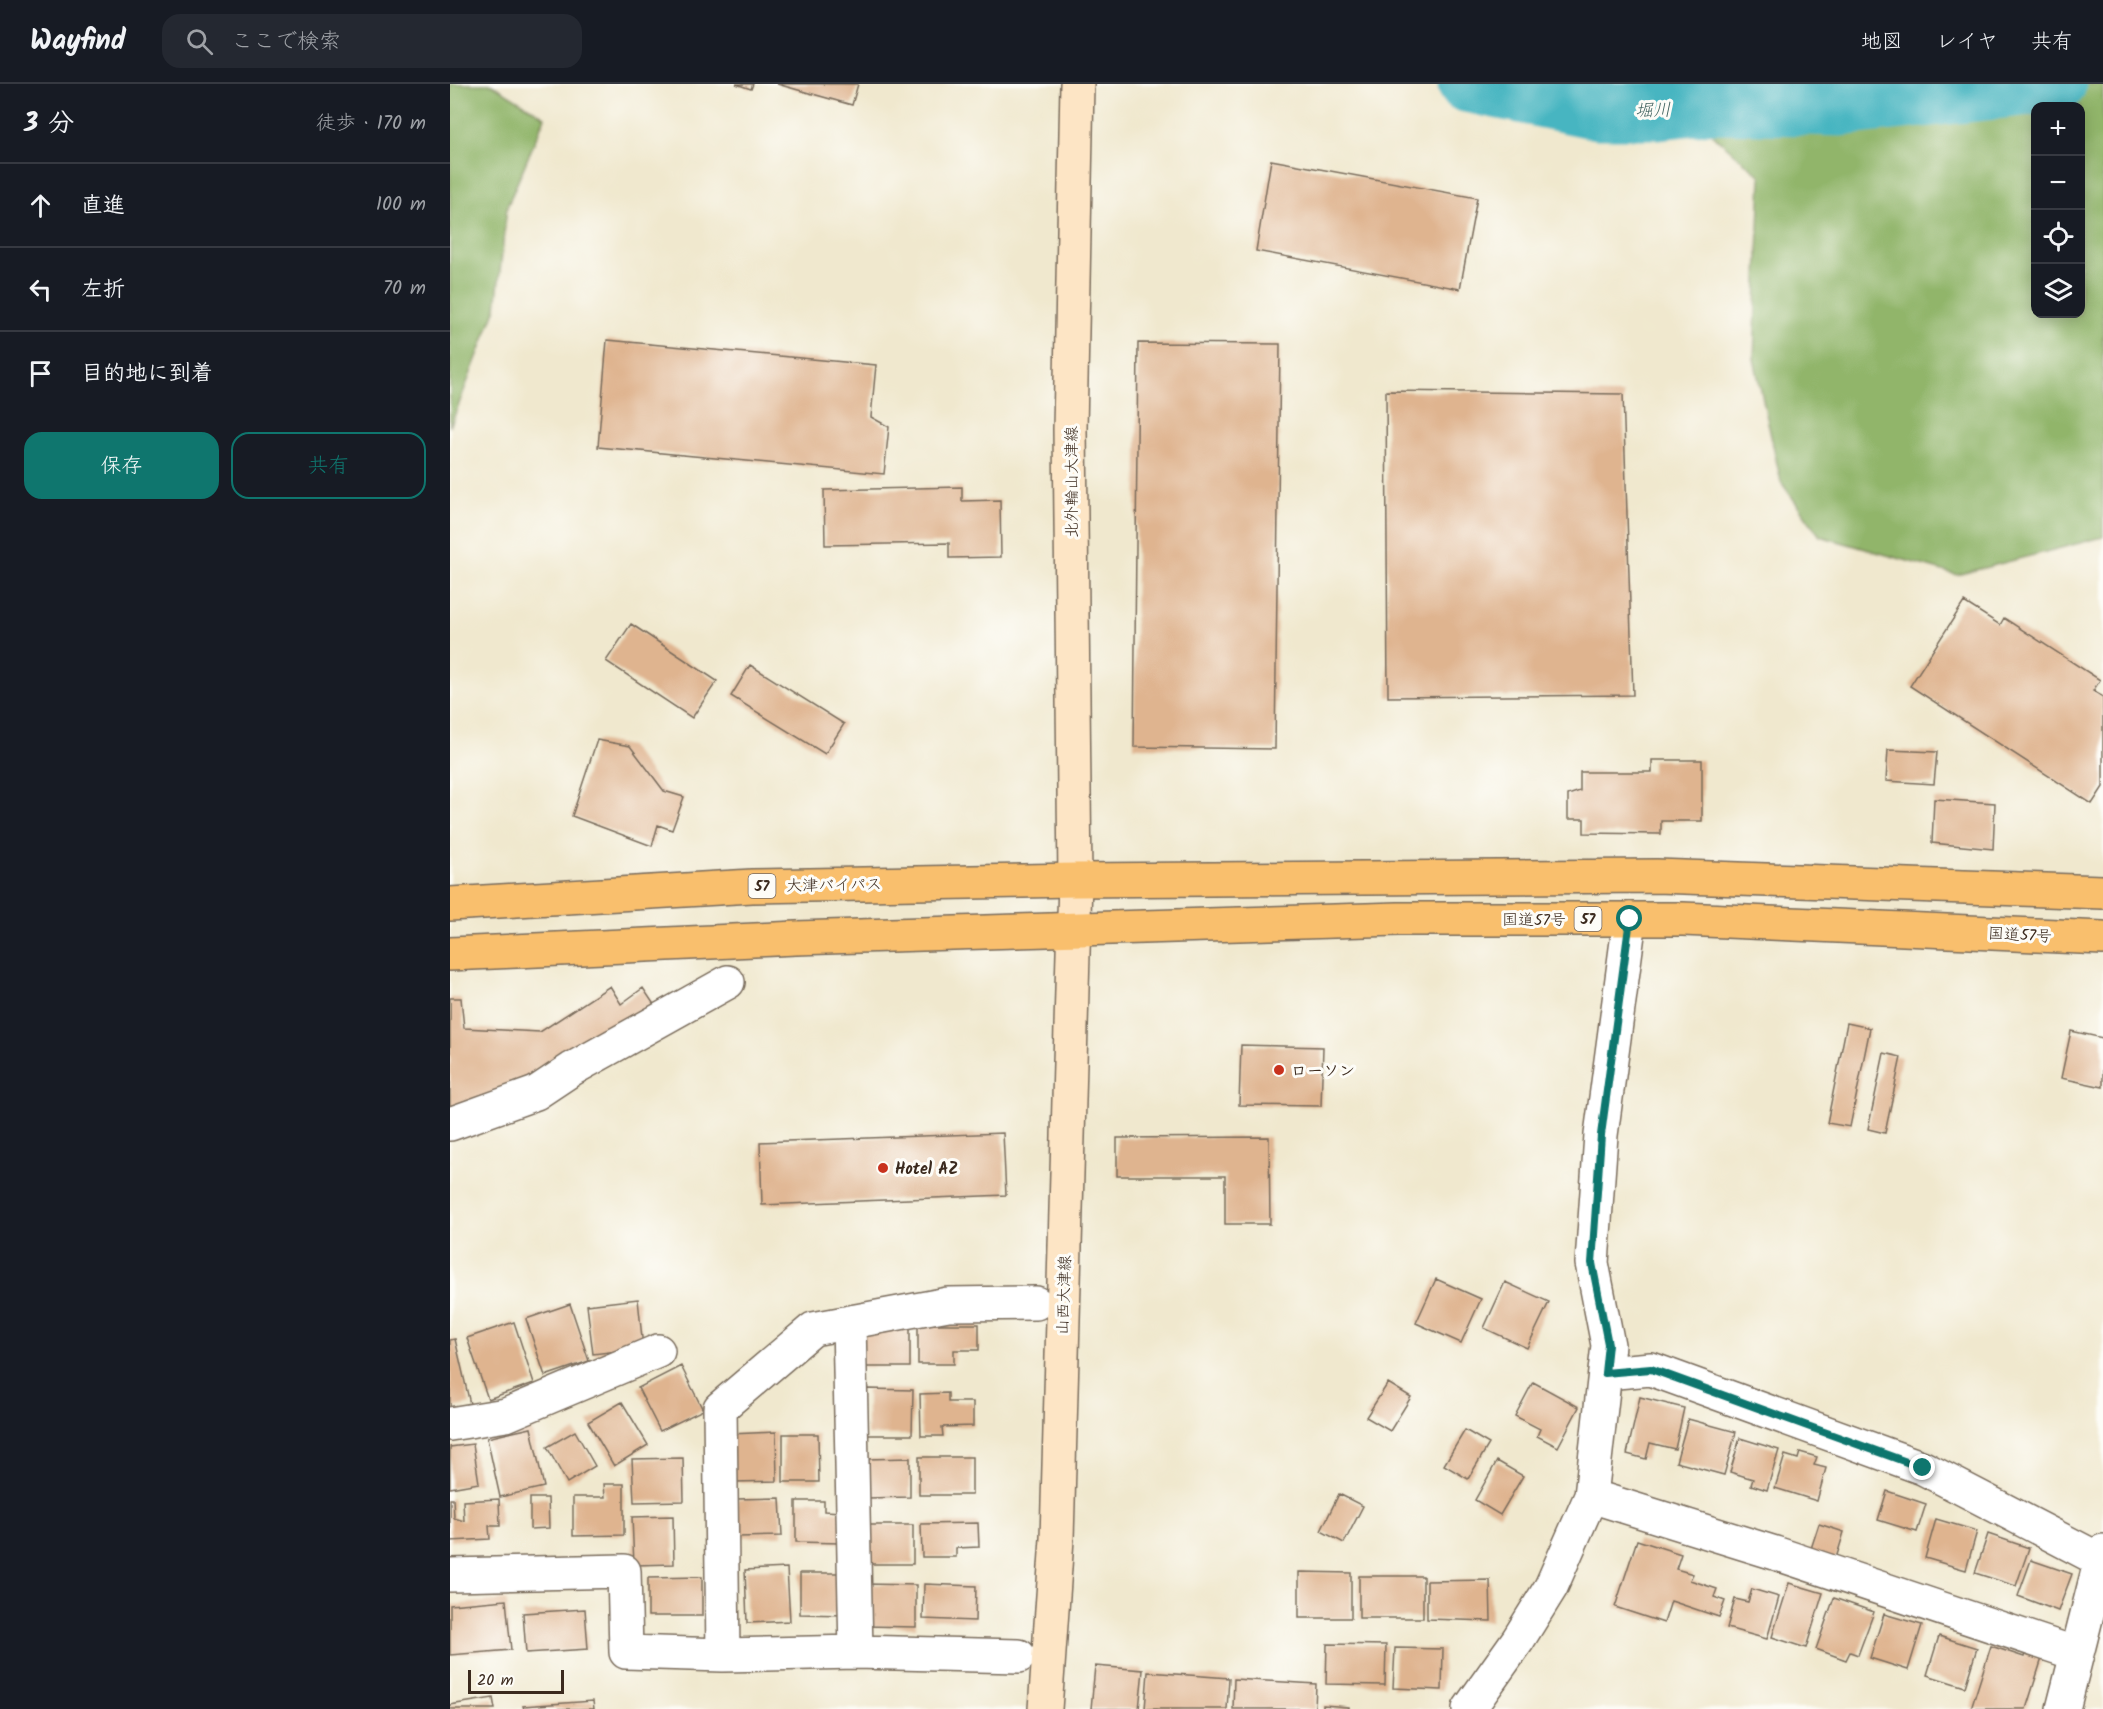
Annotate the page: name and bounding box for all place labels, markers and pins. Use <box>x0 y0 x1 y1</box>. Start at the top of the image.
place label: ローソン <box>1291 1059 1355 1084</box>
marker: ローソン <box>1272 1063 1286 1077</box>
place label: Hotel AZ <box>895 1157 959 1182</box>
marker: Hotel AZ <box>876 1161 890 1175</box>

